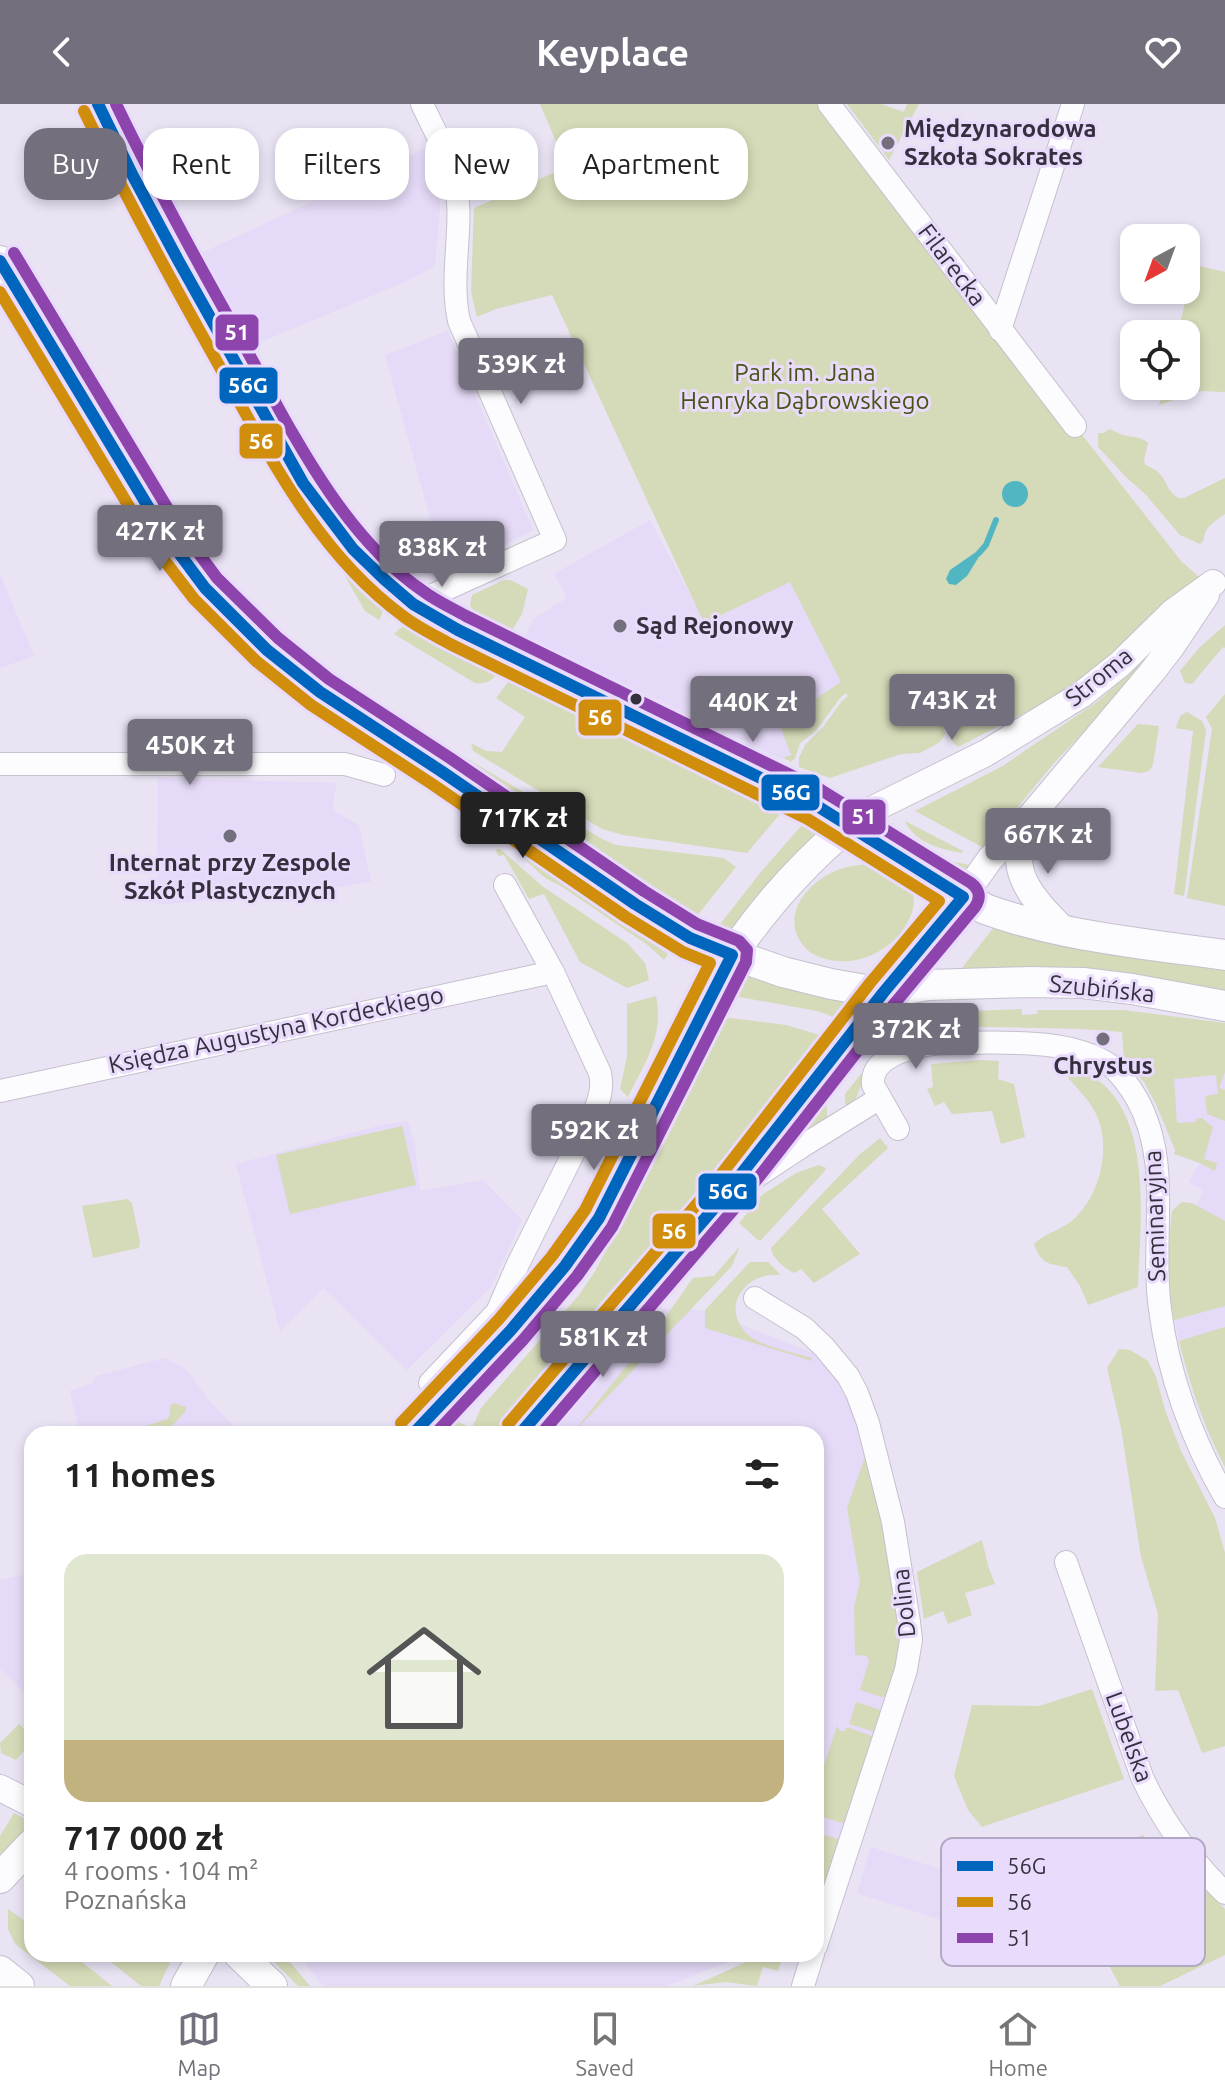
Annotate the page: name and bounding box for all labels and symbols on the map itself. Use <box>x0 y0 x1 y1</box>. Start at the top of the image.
place label: Międzynarodowa Szkoła Sokrates <box>904 115 1097 170</box>
marker: Międzynarodowa Szkoła Sokrates <box>879 134 897 152</box>
street label: Filarecka <box>913 219 992 311</box>
north arrow <box>1120 224 1200 304</box>
line badge: 51 <box>214 313 260 352</box>
text: 51 <box>225 319 249 344</box>
pin: 539K zł <box>447 338 595 406</box>
park label: Park im. Jana Henryka Dąbrowskiego <box>680 359 930 414</box>
line badge: 56G <box>218 366 279 405</box>
text: 56G <box>228 372 268 397</box>
line badge: 56 <box>238 422 284 460</box>
text: 56 <box>249 428 273 453</box>
pin: 427K zł <box>86 505 234 573</box>
pin: 838K zł <box>368 521 516 589</box>
place label: Sąd Rejonowy <box>636 612 794 639</box>
marker: Sąd Rejonowy <box>611 617 629 635</box>
street label: Stroma <box>1060 642 1138 712</box>
pin: 743K zł <box>878 674 1026 742</box>
pin: 440K zł <box>679 676 827 744</box>
unlabelled marker <box>628 691 644 707</box>
line badge: 56 <box>577 698 623 737</box>
text: 56 <box>588 704 612 729</box>
pin: 450K zł <box>116 719 264 787</box>
line badge: 56G <box>760 773 821 812</box>
text: 56G <box>771 779 811 804</box>
pin: 717K zł <box>449 792 597 860</box>
line badge: 51 <box>841 798 887 836</box>
text: 51 <box>852 803 876 828</box>
pin: 667K zł <box>974 808 1122 876</box>
marker: Internat przy Zespole Szkół Plastycznych <box>221 827 239 845</box>
place label: Internat przy Zespole Szkół Plastycznych <box>109 849 351 904</box>
street label: Szubińska <box>1048 970 1156 1007</box>
street label: Księdza Augustyna Kordeckiego <box>106 981 446 1078</box>
pin: 372K zł <box>842 1003 990 1071</box>
marker: Chrystus <box>1094 1030 1112 1048</box>
place label: Chrystus <box>1053 1052 1153 1079</box>
pin: 592K zł <box>520 1104 668 1172</box>
street label: Seminaryjna <box>1139 1150 1170 1282</box>
line badge: 56G <box>697 1172 758 1211</box>
text: 56G <box>708 1178 748 1203</box>
line badge: 56 <box>651 1212 697 1250</box>
text: 56 <box>662 1218 686 1243</box>
pin: 581K zł <box>529 1311 677 1379</box>
street label: Dolina <box>886 1567 921 1639</box>
street label: Lubelska <box>1101 1688 1158 1786</box>
legend <box>941 1838 1205 1966</box>
text: 56G <box>1007 1853 1046 1878</box>
text: 56 <box>1007 1889 1032 1914</box>
text: 51 <box>1007 1925 1032 1950</box>

